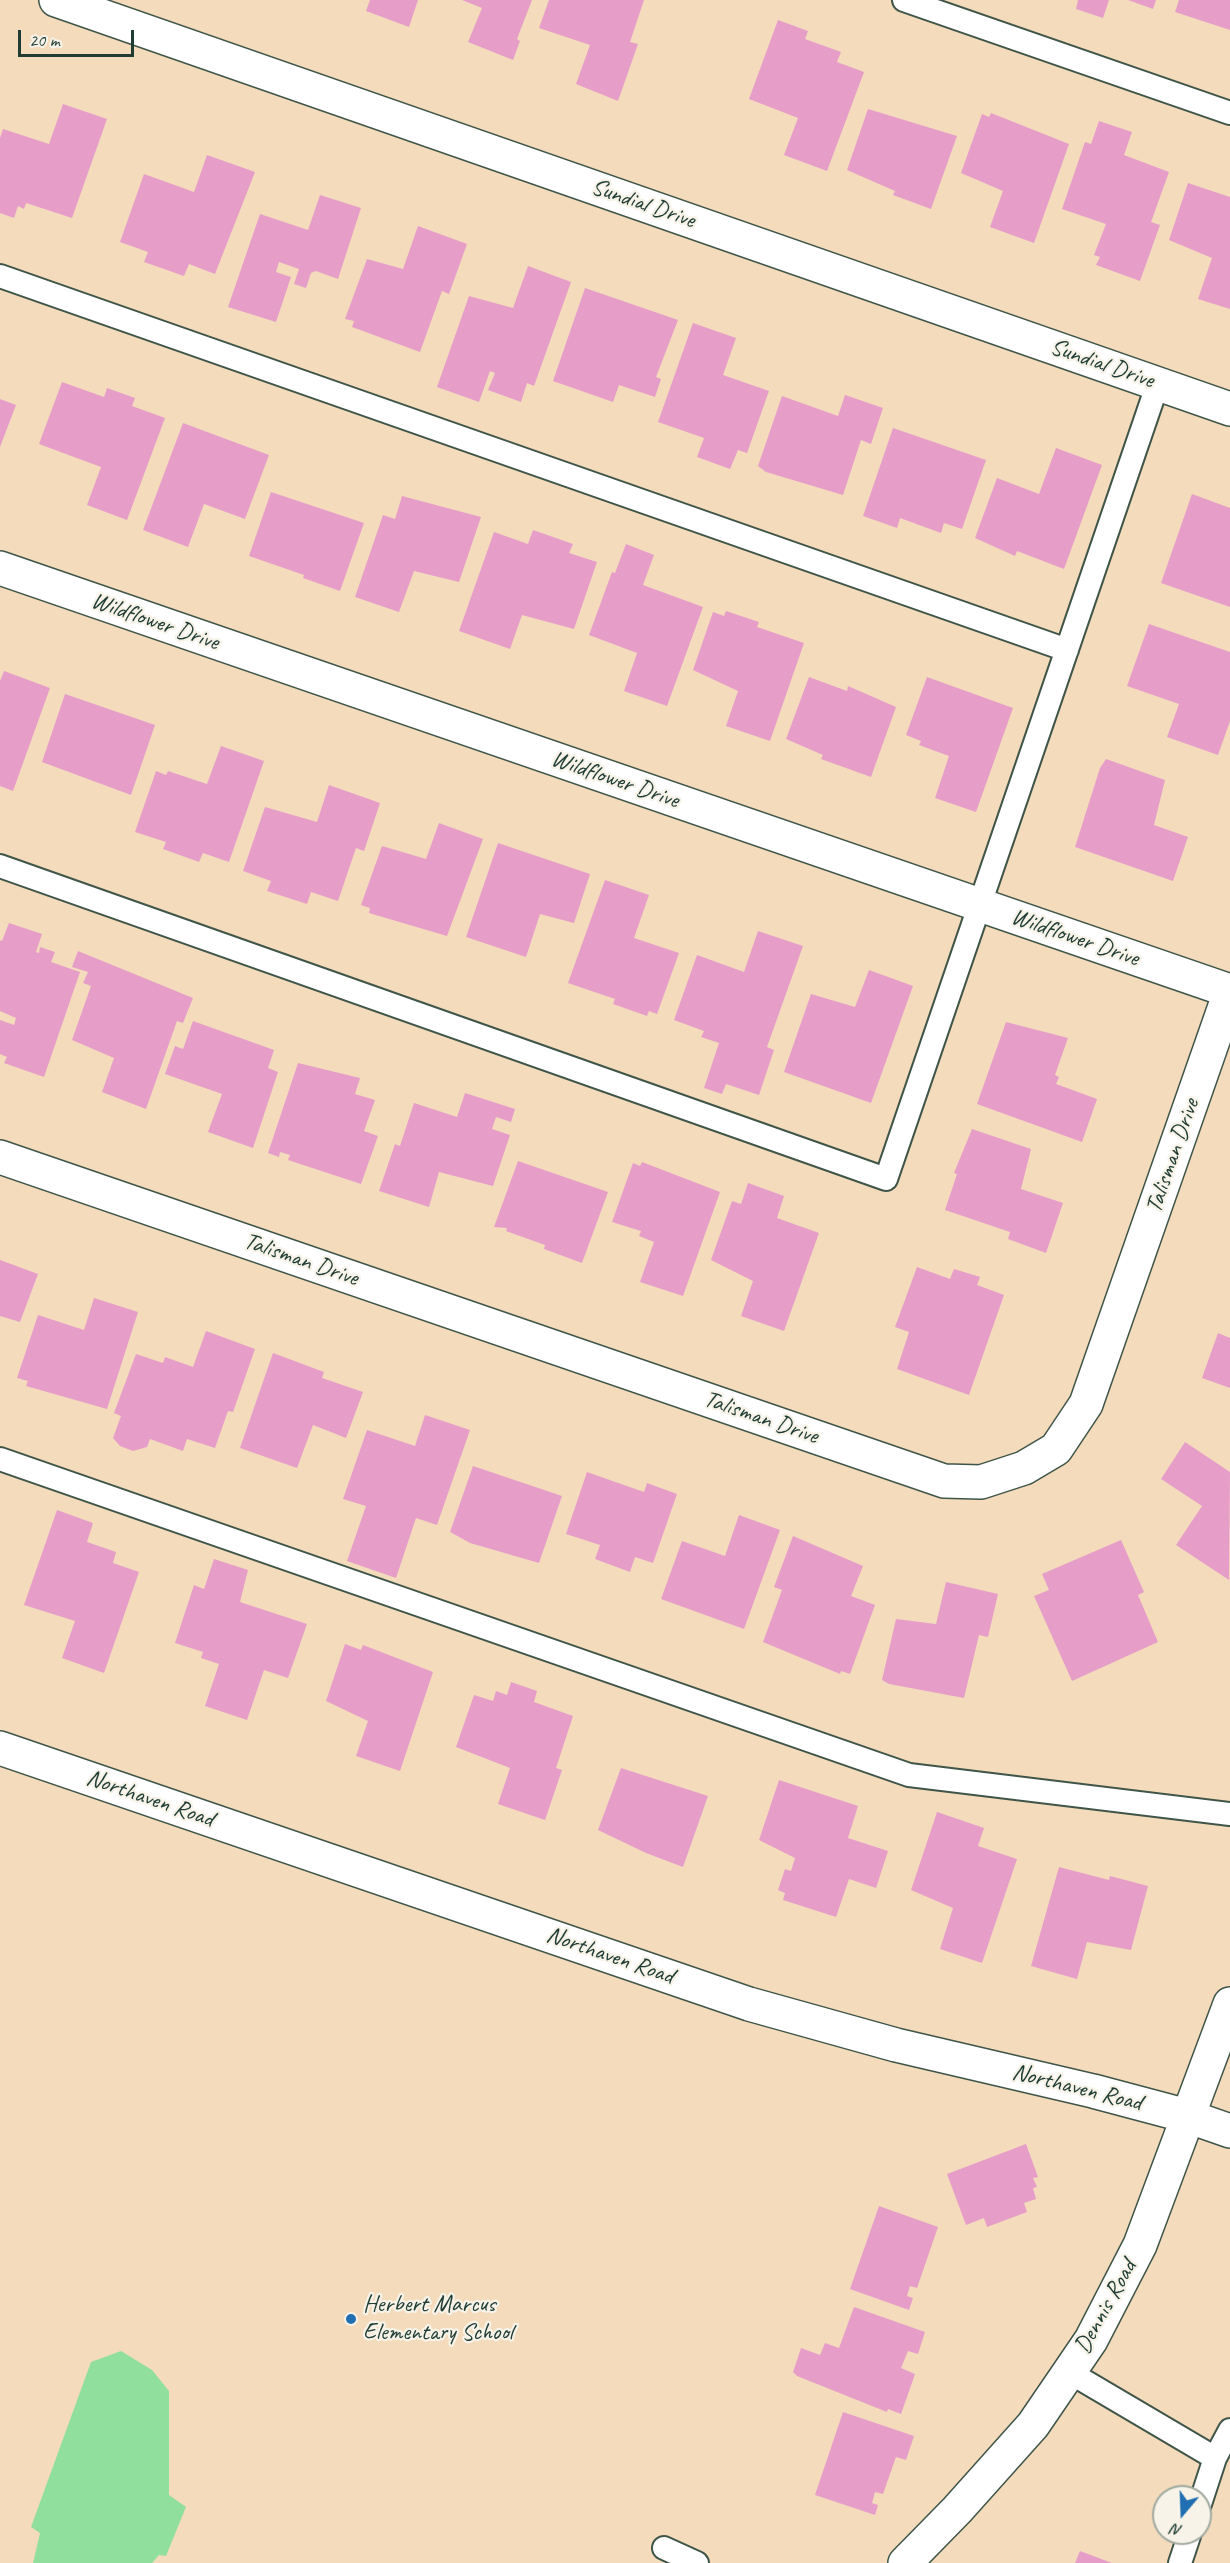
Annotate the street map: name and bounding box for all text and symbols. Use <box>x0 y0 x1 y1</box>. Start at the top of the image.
scale bar <box>21 18 136 56</box>
text: 20 m <box>29 29 60 51</box>
street label: Sundial Drive <box>587 173 699 235</box>
street label: Sundial Drive <box>1046 333 1158 395</box>
street label: Wildflower Drive <box>87 587 223 657</box>
street label: Wildflower Drive <box>547 745 683 815</box>
street label: Wildflower Drive <box>1007 903 1143 973</box>
street label: Talisman Drive <box>1140 1095 1206 1217</box>
street label: Talisman Drive <box>240 1227 362 1293</box>
street label: Talisman Drive <box>700 1385 822 1451</box>
street label: Northaven Road <box>83 1764 217 1834</box>
street label: Northaven Road <box>543 1921 677 1991</box>
street label: Northaven Road <box>1009 2058 1145 2118</box>
street label: Dennis Road <box>1069 2255 1143 2359</box>
place label: Herbert Marcus Elementary School <box>363 2291 513 2347</box>
marker: Herbert Marcus Elementary School <box>344 2312 358 2326</box>
north arrow <box>1152 2485 1212 2545</box>
text: N <box>1169 2519 1185 2541</box>

